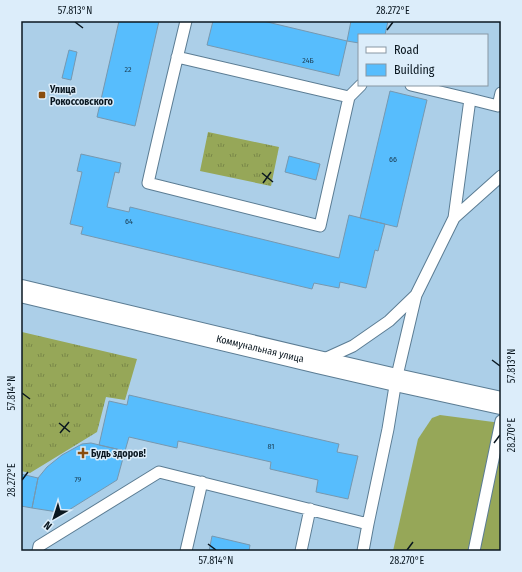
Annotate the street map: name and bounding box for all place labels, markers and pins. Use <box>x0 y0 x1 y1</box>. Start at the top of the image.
place label: Улица Рокоссовского <box>49 84 114 108</box>
marker: Улица Рокоссовского <box>37 90 47 100</box>
marker: Будь здоров! <box>78 448 88 458</box>
place label: Будь здоров! <box>91 448 146 460</box>

